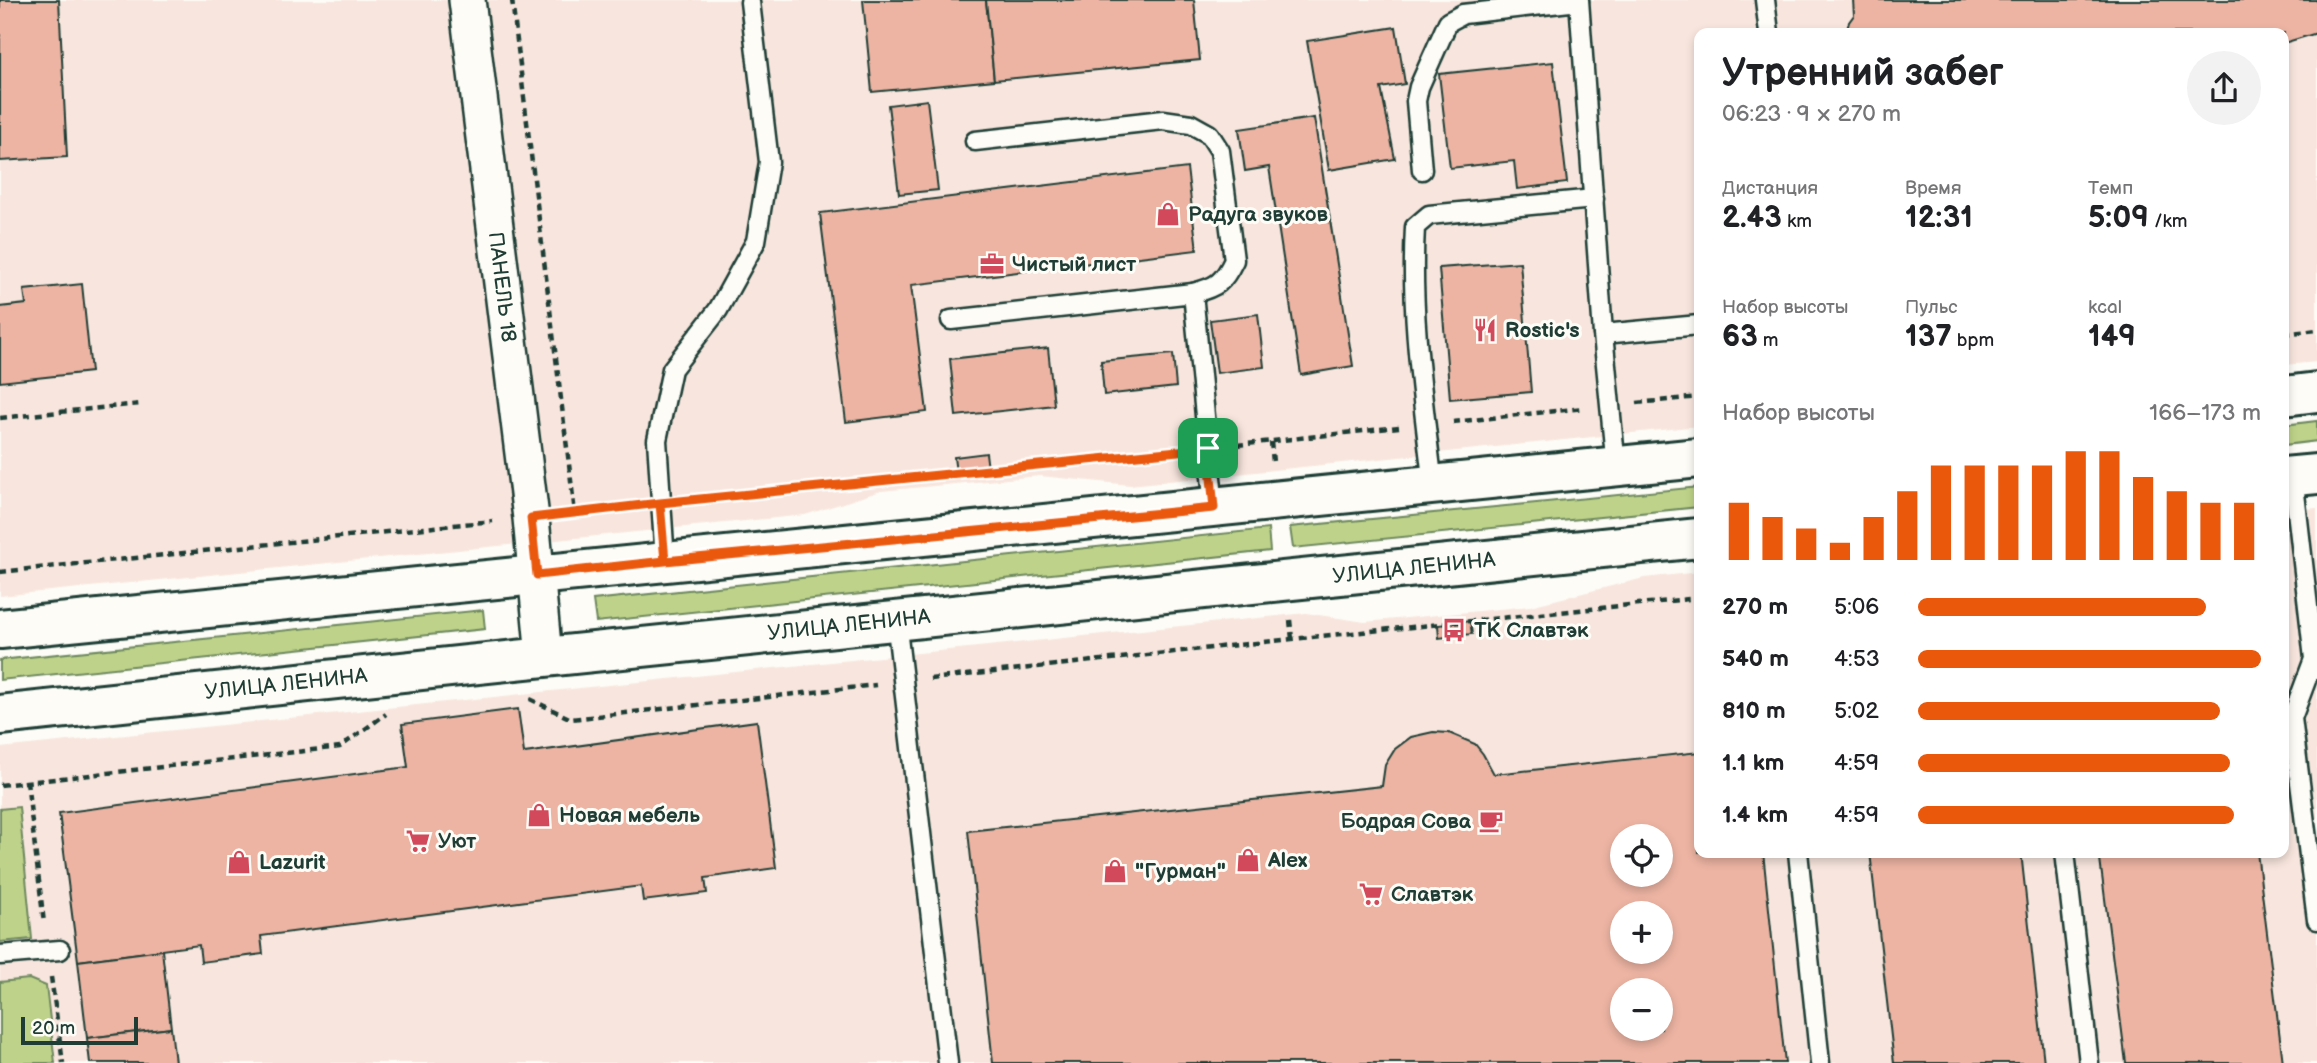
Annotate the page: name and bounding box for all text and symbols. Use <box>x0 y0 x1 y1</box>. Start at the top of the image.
text: Утренний забег <box>1722 51 2004 96</box>
button: share <box>2187 51 2261 125</box>
text: 06:23 · 9 × 270 m <box>1722 100 1901 128</box>
text: Дистанция <box>1722 177 1818 200</box>
text: Время <box>1905 177 1961 200</box>
text: Темп <box>2088 177 2133 200</box>
shop icon: Радуга звуков <box>1154 200 1182 228</box>
text: 2.43 <box>1722 200 1782 236</box>
text: 12:31 <box>1905 200 1973 236</box>
text: 5:09 <box>2088 200 2149 236</box>
place label: Радуга звуков <box>1188 202 1328 227</box>
text: km <box>1782 210 1812 233</box>
text: /km <box>2149 210 2188 233</box>
street label: ПАНЕЛЬ 18 <box>483 230 521 344</box>
office icon: Чистый лист <box>978 250 1006 278</box>
place label: Чистый лист <box>1012 252 1136 277</box>
text: Набор высоты <box>1722 296 1848 319</box>
text: Пульс <box>1905 296 1958 319</box>
text: kcal <box>2088 296 2122 319</box>
restaurant icon: Rostic's <box>1471 316 1499 344</box>
place label: Rostic's <box>1505 318 1580 343</box>
text: 63 <box>1722 319 1758 355</box>
text: 137 <box>1905 319 1952 355</box>
text: 149 <box>2088 319 2136 355</box>
text: m <box>1758 329 1779 352</box>
text: bpm <box>1952 329 1994 352</box>
text: Набор высоты <box>1722 399 1875 427</box>
text: 166–173 m <box>2149 399 2261 427</box>
pin <box>1178 418 1238 478</box>
icon: arrive <box>1189 429 1227 467</box>
street label: УЛИЦА ЛЕНИНА <box>1331 547 1497 589</box>
text: 270 m <box>1722 593 1788 621</box>
text: 5:06 <box>1834 593 1879 621</box>
street label: УЛИЦА ЛЕНИНА <box>766 604 932 646</box>
bus stop icon: ТК Славтэк <box>1440 616 1468 644</box>
place label: ТК Славтэк <box>1474 618 1589 643</box>
text: 540 m <box>1722 645 1789 673</box>
text: 4:53 <box>1834 645 1880 673</box>
street label: УЛИЦА ЛЕНИНА <box>203 663 369 705</box>
text: 810 m <box>1722 697 1786 725</box>
text: 5:02 <box>1834 697 1879 725</box>
text: 1.1 km <box>1722 749 1784 777</box>
text: 4:59 <box>1834 749 1879 777</box>
shop icon: Новая мебель <box>525 801 553 829</box>
text: 1.4 km <box>1722 801 1788 829</box>
text: 4:59 <box>1834 801 1879 829</box>
place label: Новая мебель <box>559 803 700 828</box>
cafe icon: Бодрая Сова <box>1477 807 1505 835</box>
place label: Бодрая Сова <box>1341 809 1472 834</box>
map controls <box>1610 824 1673 1041</box>
button: locate <box>1610 824 1673 887</box>
supermarket icon: Уют <box>404 827 432 855</box>
place label: Уют <box>438 829 476 854</box>
shop icon: Alex <box>1234 846 1262 874</box>
shop icon: Lazurit <box>225 848 253 876</box>
place label: Alex <box>1267 848 1308 873</box>
place label: Lazurit <box>259 850 325 875</box>
shop icon: "Гурман" <box>1101 857 1129 885</box>
place label: "Гурман" <box>1135 859 1226 884</box>
supermarket icon: Славтэк <box>1357 880 1385 908</box>
place label: Славтэк <box>1391 882 1474 907</box>
button: + <box>1610 901 1673 964</box>
button: − <box>1610 978 1673 1041</box>
scale bar <box>21 1014 138 1046</box>
text: 20 m <box>32 1017 75 1040</box>

